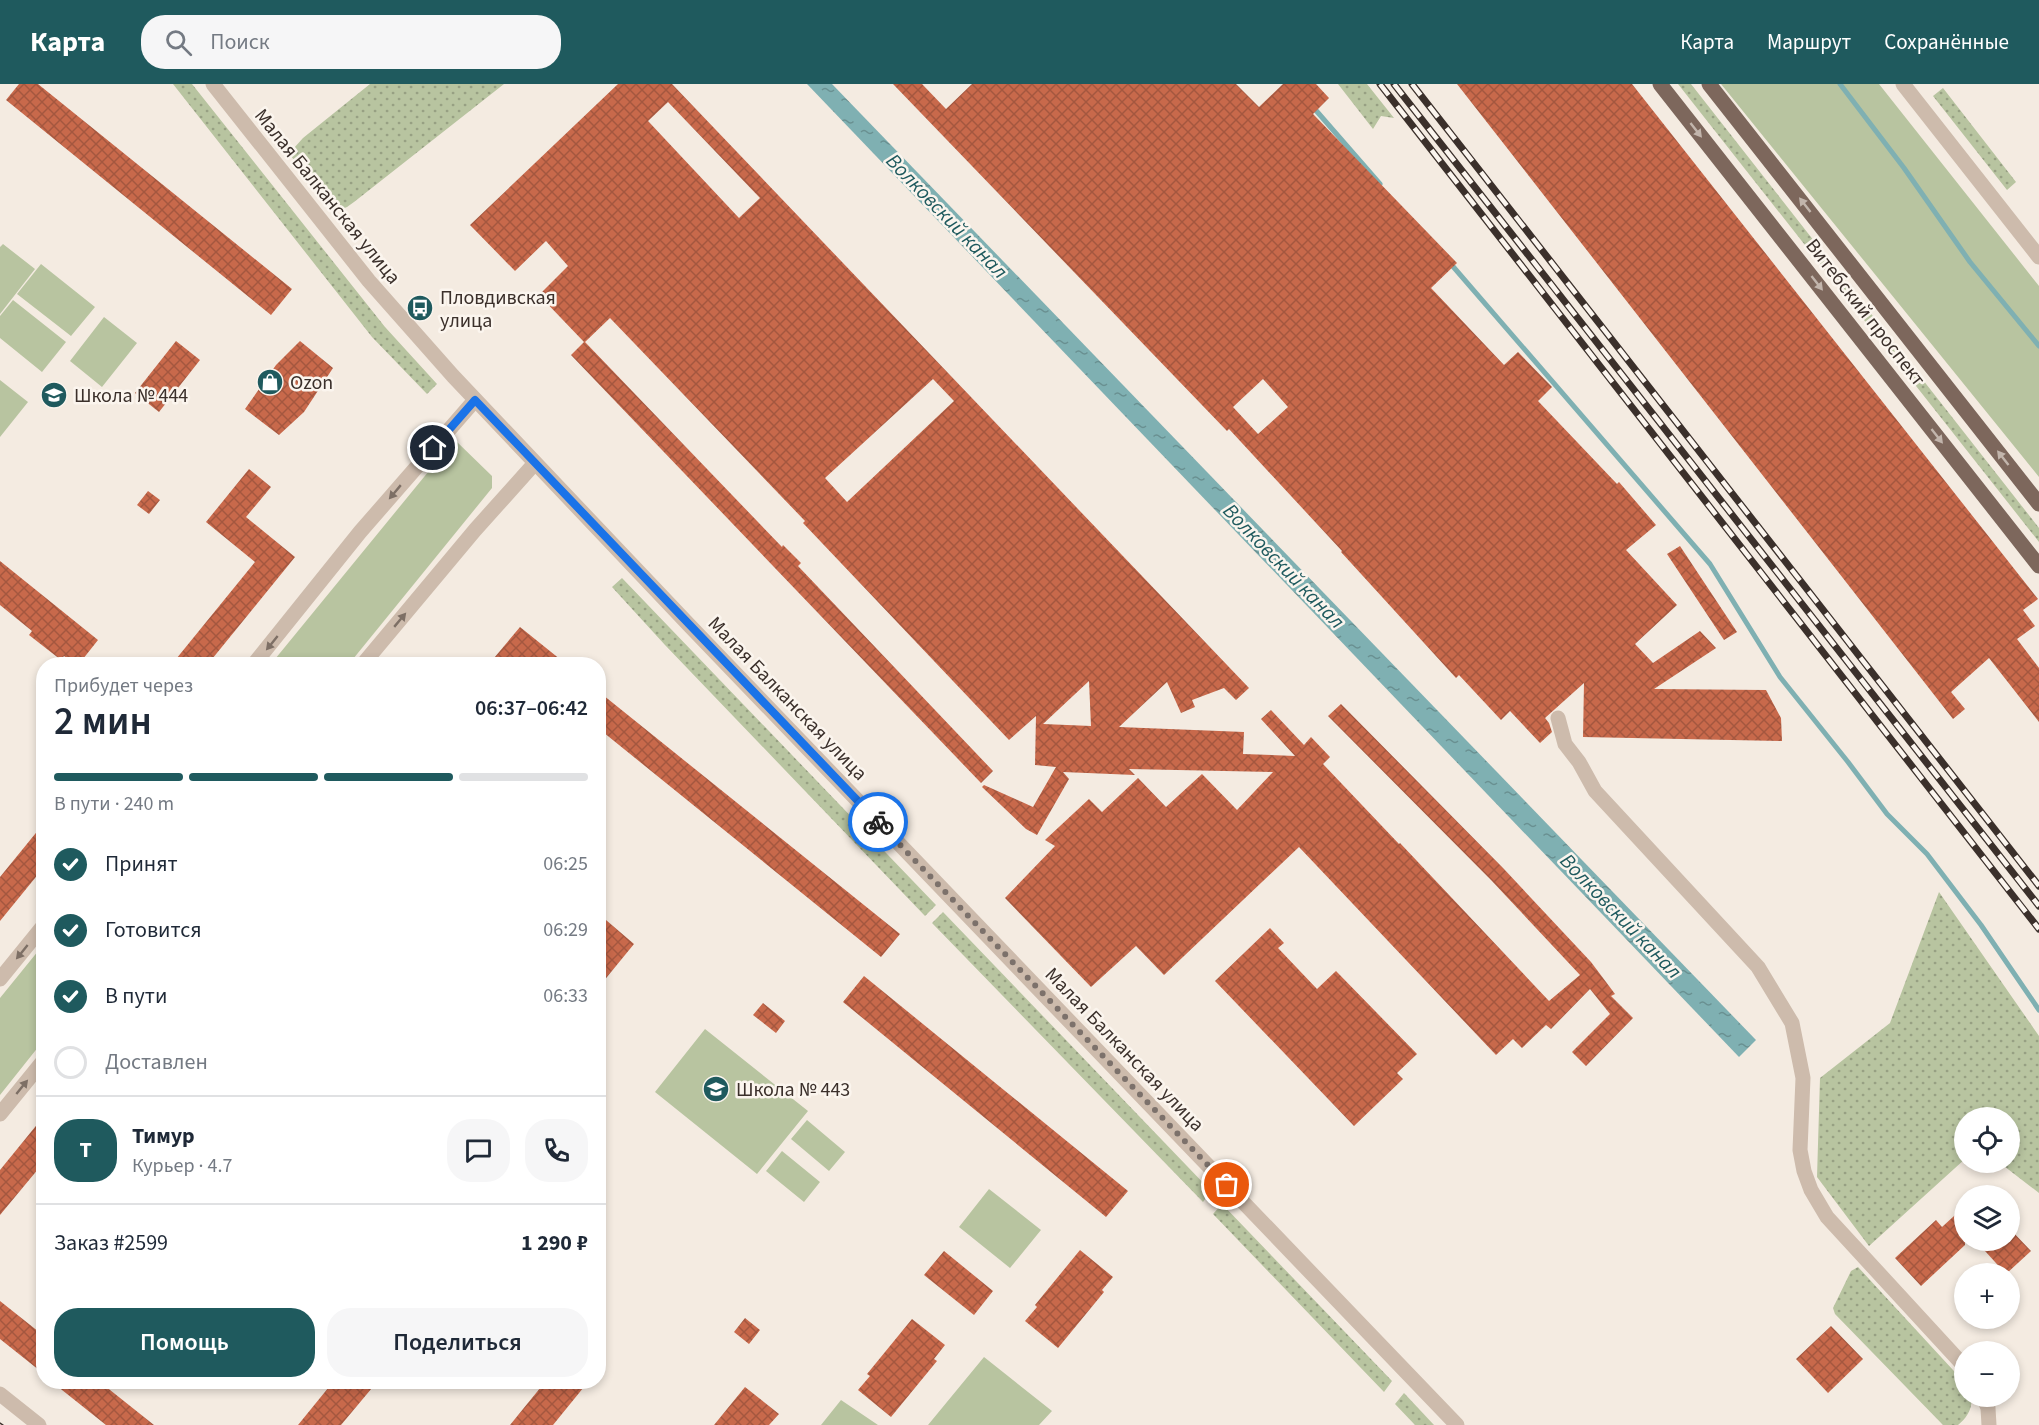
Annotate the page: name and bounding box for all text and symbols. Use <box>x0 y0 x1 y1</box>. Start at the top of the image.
search box <box>141 15 561 69</box>
text: Карта <box>30 22 105 62</box>
icon: search <box>162 26 195 59</box>
text: Поиск <box>210 26 270 58</box>
text: Карта <box>1680 27 1734 57</box>
text: Маршрут <box>1767 27 1851 57</box>
text: Сохранённые <box>1884 27 2009 57</box>
street label: Малая Балканская улица <box>248 103 407 290</box>
one-way arrow <box>1689 122 1702 138</box>
water label: Волковский канал <box>879 147 1015 285</box>
one-way arrow <box>1799 198 1811 213</box>
street label: Витебский проспект <box>1799 233 1932 392</box>
one-way arrow <box>1810 275 1823 291</box>
place label: Пловдивская улица <box>440 284 556 335</box>
bus stop icon: Пловдивская улица <box>405 293 435 323</box>
shop icon: Ozon <box>255 367 285 397</box>
place label: Ozon <box>290 369 333 397</box>
school or university icon: Школа № 444 <box>39 380 69 410</box>
place label: Школа № 444 <box>74 382 188 410</box>
pin <box>407 422 458 473</box>
one-way arrow <box>1931 429 1943 444</box>
icon: home <box>416 431 449 464</box>
one-way arrow <box>1996 450 2009 466</box>
one-way arrow <box>389 484 402 499</box>
water label: Волковский канал <box>1216 497 1352 635</box>
street label: Малая Балканская улица <box>701 610 873 787</box>
one-way arrow <box>393 612 406 627</box>
one-way arrow <box>266 635 278 650</box>
text: Прибудет через <box>54 672 193 700</box>
text: 06:37–06:42 <box>475 692 588 724</box>
text: 2 мин <box>54 694 152 750</box>
text: В пути · 240 m <box>54 790 174 818</box>
courier <box>848 792 908 852</box>
icon: bike <box>862 806 895 839</box>
water label: Волковский канал <box>1553 847 1689 985</box>
icon: check <box>54 848 87 881</box>
text: Принят <box>105 848 178 880</box>
text: 06:25 <box>543 850 588 878</box>
icon: check <box>54 914 87 947</box>
text: Готовится <box>105 914 202 946</box>
text: 06:29 <box>543 916 588 944</box>
one-way arrow <box>15 944 28 960</box>
street label: Малая Балканская улица <box>1038 961 1210 1138</box>
icon: check <box>54 980 87 1013</box>
text: В пути <box>105 980 167 1012</box>
text: 06:33 <box>543 982 588 1010</box>
text: Доставлен <box>105 1046 208 1078</box>
school or university icon: Школа № 443 <box>701 1074 731 1104</box>
place label: Школа № 443 <box>736 1076 850 1104</box>
one-way arrow <box>15 1080 27 1095</box>
map controls <box>1954 1107 2020 1407</box>
button: locate <box>1954 1107 2020 1173</box>
button: chat <box>447 1119 510 1182</box>
button: phone <box>525 1119 588 1182</box>
text: Тимур <box>132 1120 195 1152</box>
text: Т <box>79 1134 92 1166</box>
text: Курьер · 4.7 <box>132 1152 232 1180</box>
pin <box>1201 1159 1252 1210</box>
icon: bag <box>1210 1168 1243 1201</box>
button: layers <box>1954 1185 2020 1251</box>
text: Заказ #2599 <box>54 1227 168 1259</box>
text: 1 290 ₽ <box>521 1227 588 1259</box>
button: + <box>1954 1263 2020 1329</box>
button: Помощь <box>54 1308 315 1377</box>
button: Поделиться <box>327 1308 588 1377</box>
button: − <box>1954 1341 2020 1407</box>

